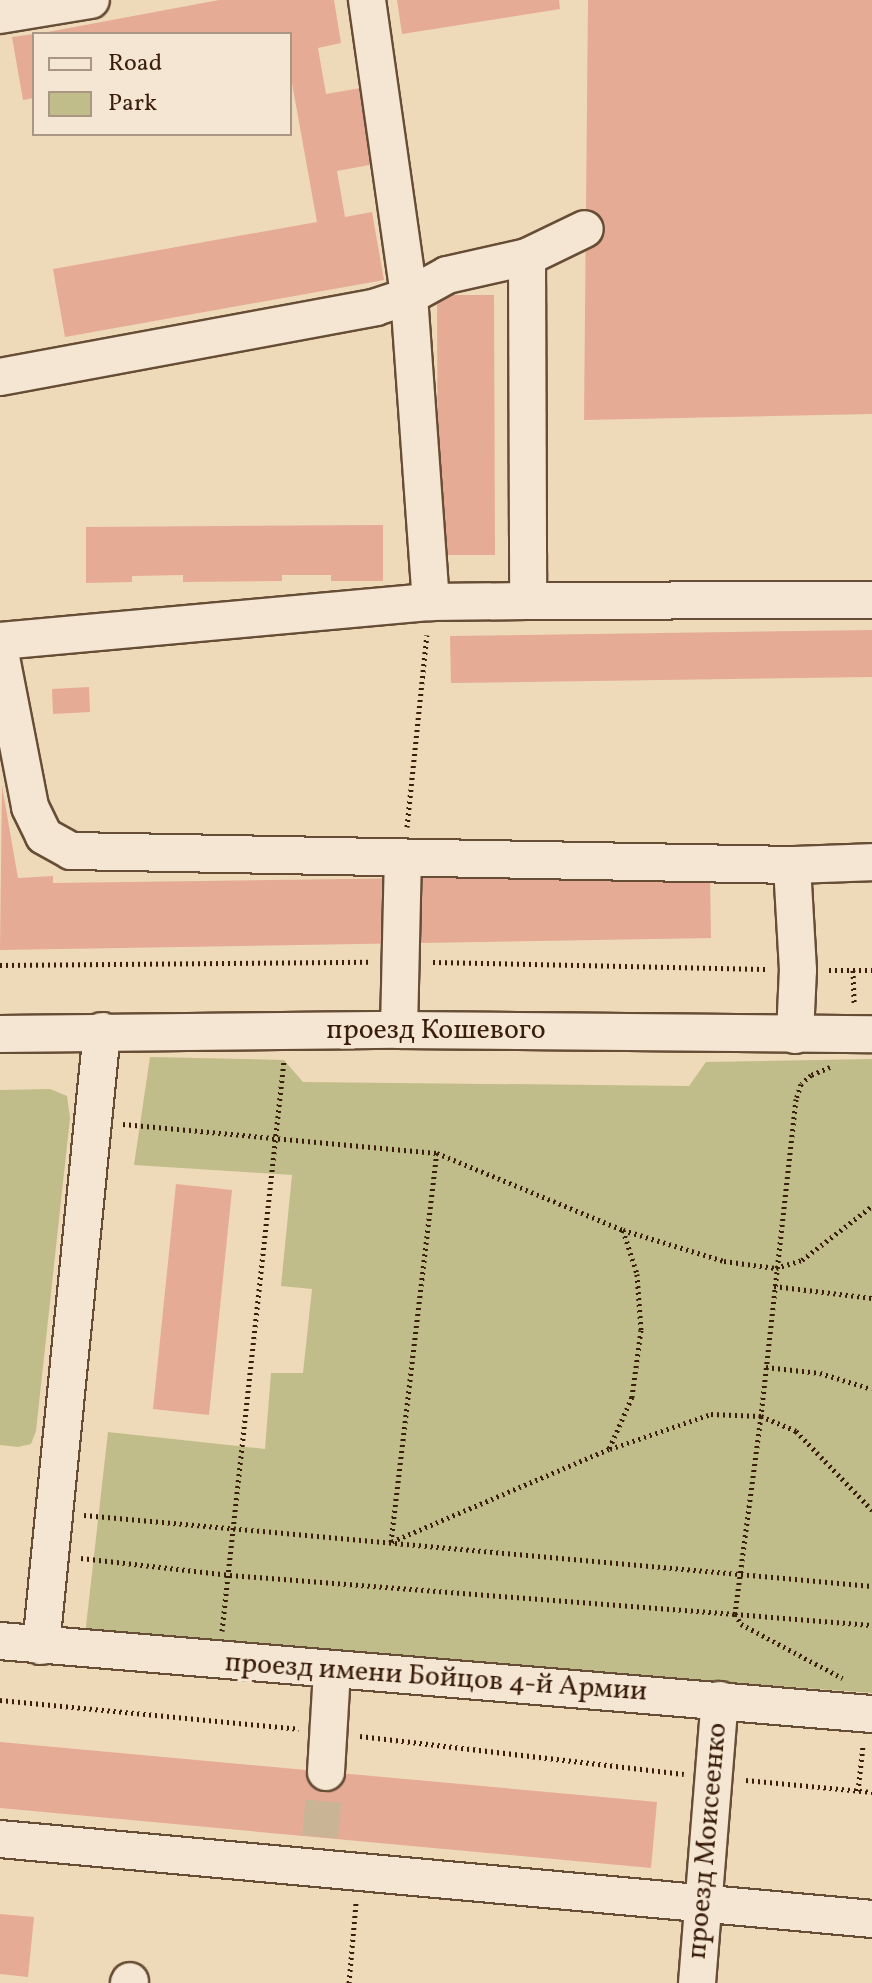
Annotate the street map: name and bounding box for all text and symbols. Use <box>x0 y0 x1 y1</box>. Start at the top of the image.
legend <box>32 32 292 136</box>
text: Road <box>108 47 162 81</box>
text: Park <box>108 87 157 121</box>
street label: проезд Кошевого <box>326 1014 546 1048</box>
street label: проезд имени Бойцов 4-й Армии <box>224 1646 648 1710</box>
street label: проезд Моисеенко <box>681 1721 735 1961</box>

